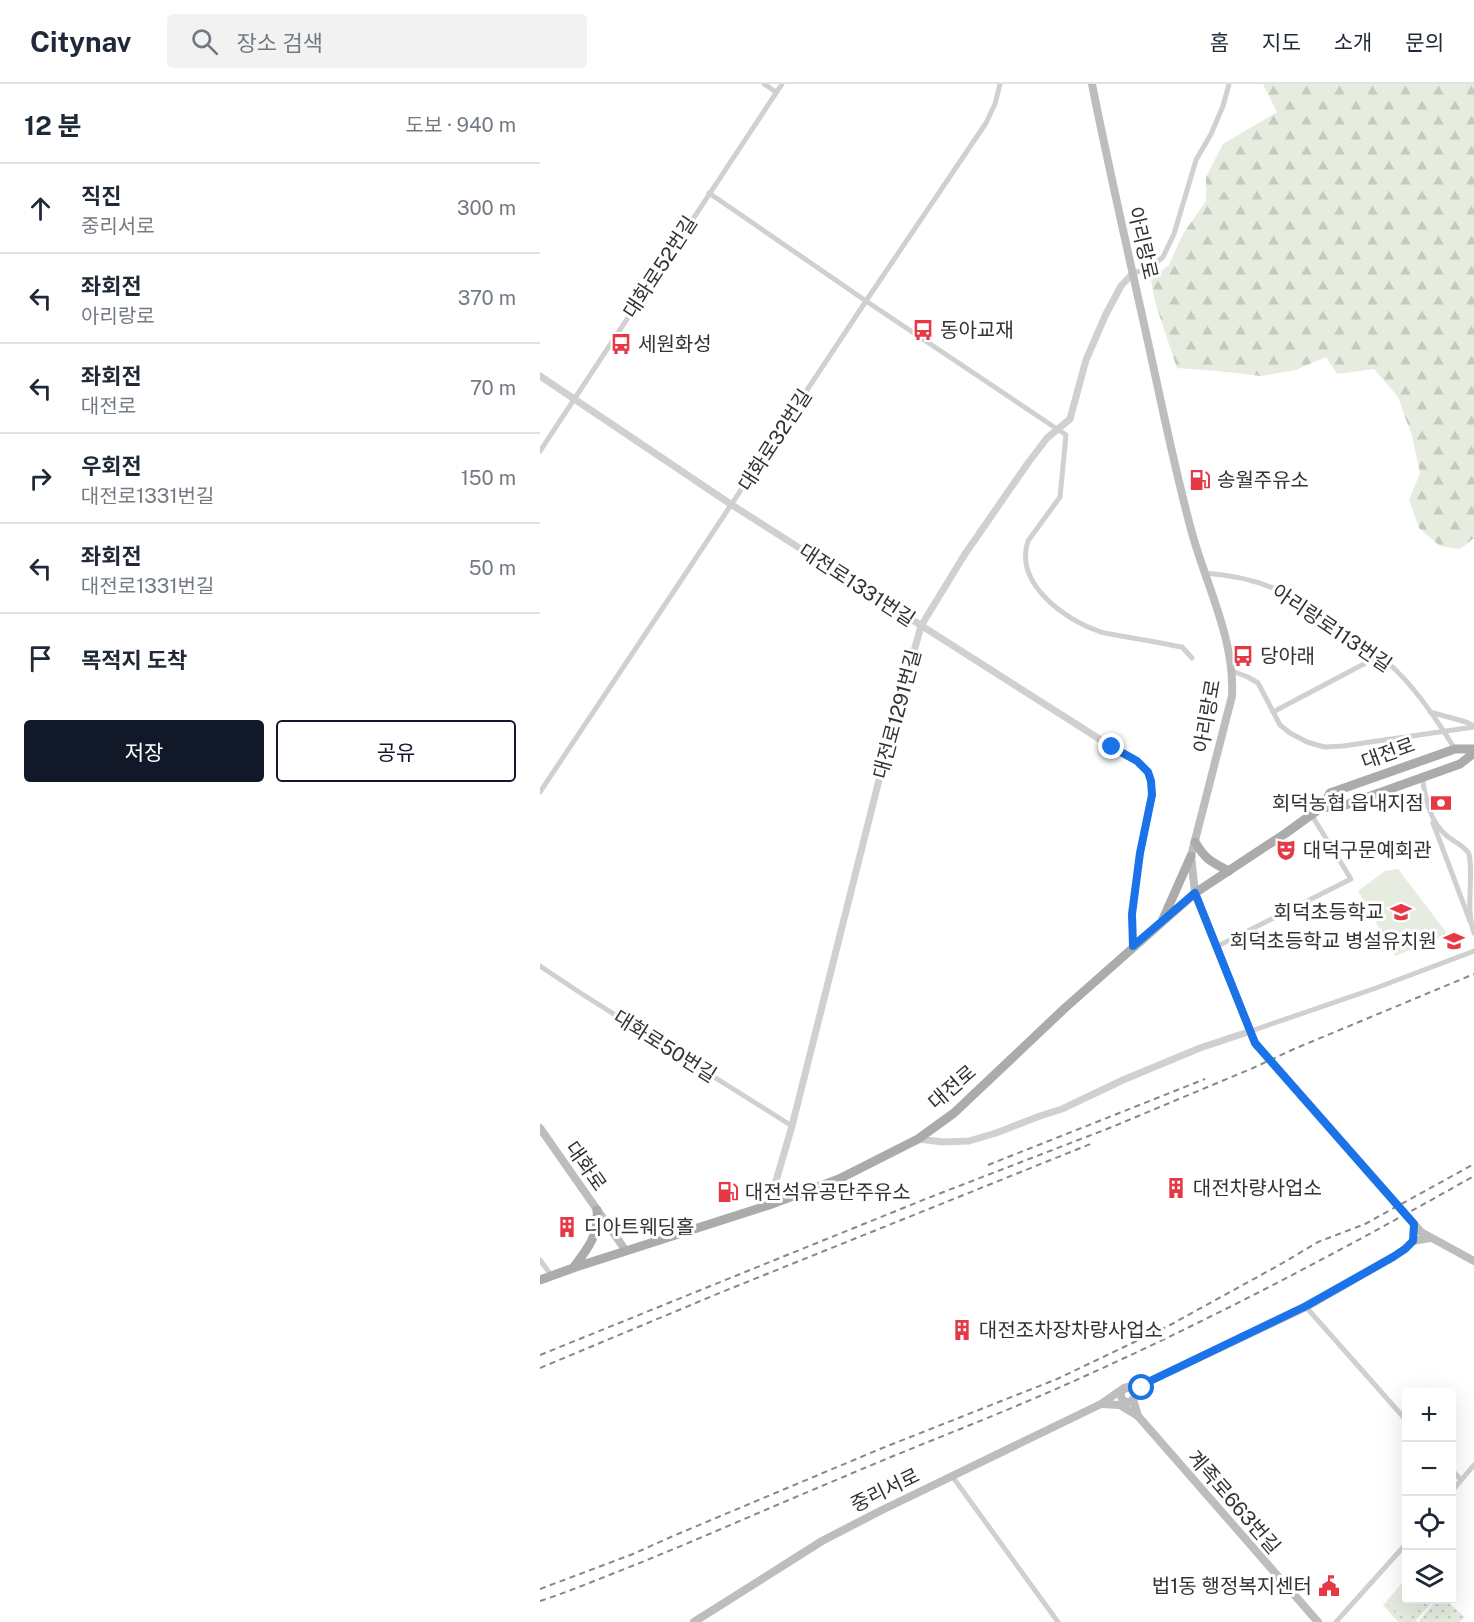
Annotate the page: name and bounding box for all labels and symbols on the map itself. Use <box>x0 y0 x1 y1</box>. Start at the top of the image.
street label: 아리랑로 <box>1123 204 1163 282</box>
street label: 대화로52번길 <box>618 212 702 322</box>
bus stop icon: 동아교재 <box>911 318 935 342</box>
place label: 동아교재 <box>940 318 1014 342</box>
bus stop icon: 세원화성 <box>609 332 633 356</box>
place label: 세원화성 <box>638 332 712 356</box>
street label: 대화로32번길 <box>733 385 817 495</box>
fuel station icon: 송월주유소 <box>1188 468 1212 492</box>
place label: 송월주유소 <box>1217 468 1309 492</box>
street label: 대전로1331번길 <box>795 539 919 631</box>
street label: 아리랑로113번길 <box>1268 579 1396 677</box>
bus stop icon: 당아래 <box>1231 644 1255 668</box>
place label: 당아래 <box>1260 644 1315 668</box>
street label: 대전로1291번길 <box>868 647 926 781</box>
street label: 아리랑로 <box>1189 678 1225 754</box>
street label: 대전로 <box>1358 732 1418 774</box>
route end <box>1098 733 1124 759</box>
place label: 회덕농협 읍내지점 <box>1272 791 1424 815</box>
bank icon: 회덕농협 읍내지점 <box>1429 791 1453 815</box>
theatre icon: 대덕구문예회관 <box>1274 838 1298 862</box>
place label: 대덕구문예회관 <box>1303 838 1432 862</box>
place label: 회덕초등학교 <box>1274 900 1384 924</box>
school or university icon: 회덕초등학교 <box>1389 900 1413 924</box>
place label: 회덕초등학교 병설유치원 <box>1230 929 1437 953</box>
school or university icon: 회덕초등학교 병설유치원 <box>1442 929 1466 953</box>
street label: 대화로50번길 <box>609 1005 721 1087</box>
street label: 대전로 <box>923 1060 981 1114</box>
street label: 대화로 <box>560 1137 612 1195</box>
building icon: 대전차량사업소 <box>1164 1176 1188 1200</box>
place label: 대전차량사업소 <box>1193 1176 1322 1200</box>
fuel station icon: 대전석유공단주유소 <box>716 1180 740 1204</box>
place label: 대전석유공단주유소 <box>745 1180 911 1204</box>
building icon: 디아트웨딩홀 <box>555 1215 579 1239</box>
place label: 디아트웨딩홀 <box>584 1215 694 1239</box>
building icon: 대전조차장차량사업소 <box>950 1318 974 1342</box>
place label: 대전조차장차량사업소 <box>979 1318 1163 1342</box>
route start <box>1128 1374 1154 1400</box>
street label: 계족로663번길 <box>1183 1445 1285 1559</box>
street label: 중리서로 <box>847 1463 923 1517</box>
place label: 법1동 행정복지센터 <box>1152 1574 1312 1598</box>
public building icon: 법1동 행정복지센터 <box>1317 1574 1341 1598</box>

